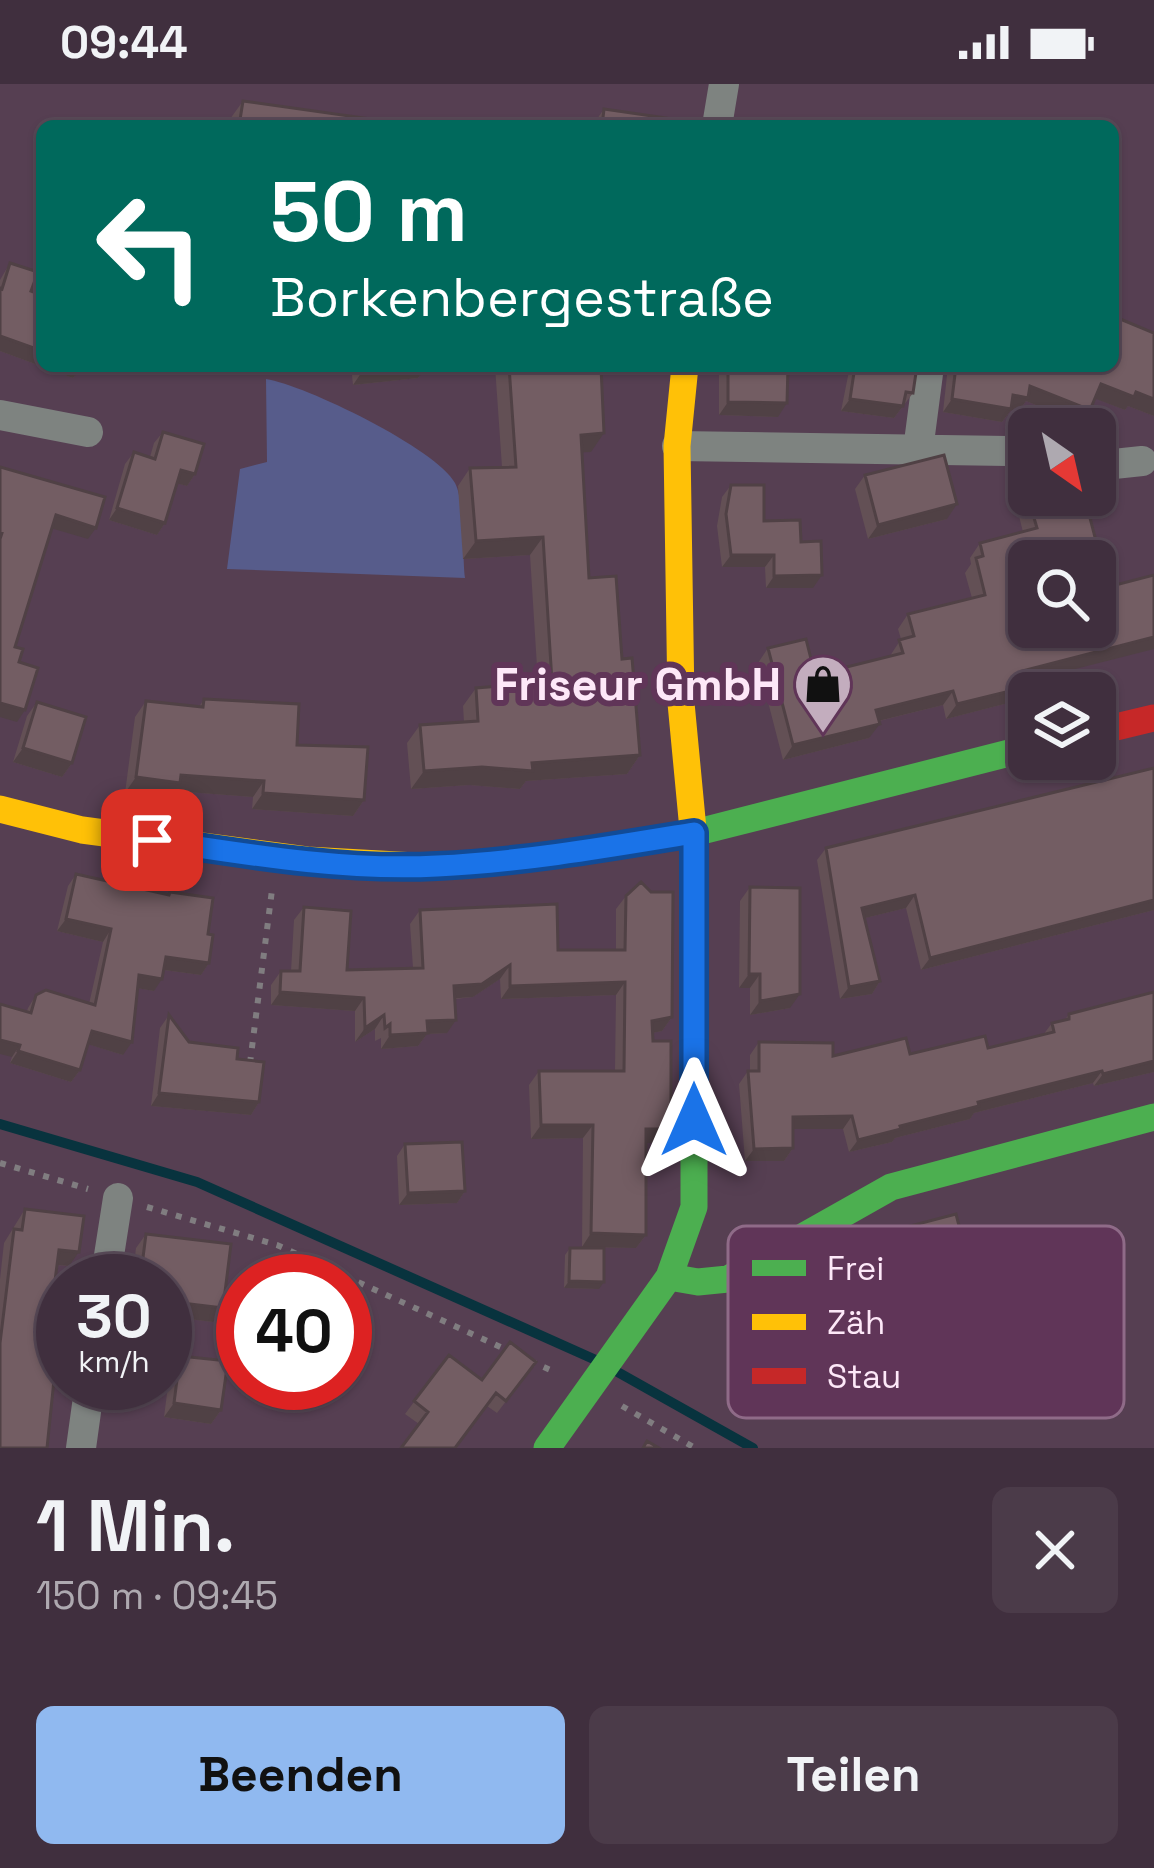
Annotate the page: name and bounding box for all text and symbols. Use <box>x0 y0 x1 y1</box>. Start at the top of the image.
text: 09:44 <box>60 14 188 71</box>
text: 50 m <box>270 158 468 266</box>
icon: left <box>72 168 228 324</box>
text: Borkenbergestraße <box>270 263 774 332</box>
north arrow <box>1008 408 1116 516</box>
map controls <box>1008 408 1116 780</box>
button: search <box>1008 540 1116 648</box>
shop icon: Friseur GmbH <box>792 653 854 735</box>
place label: Friseur GmbH <box>494 656 781 713</box>
button: layers <box>1008 672 1116 780</box>
pin <box>101 789 203 891</box>
icon: arrive <box>119 807 185 873</box>
position arrow <box>631 1057 757 1183</box>
legend <box>728 1226 1124 1418</box>
text: Frei <box>827 1248 884 1290</box>
speed limit sign: 40 <box>216 1254 372 1410</box>
text: 30 <box>76 1278 152 1355</box>
text: Zäh <box>827 1302 885 1344</box>
text: km/h <box>78 1342 150 1381</box>
text: Stau <box>827 1356 901 1398</box>
text: 1 Min. <box>36 1480 235 1572</box>
button: close <box>992 1487 1118 1613</box>
text: 150 m · 09:45 <box>36 1571 278 1620</box>
button: Beenden <box>36 1706 565 1844</box>
button: Teilen <box>589 1706 1118 1844</box>

